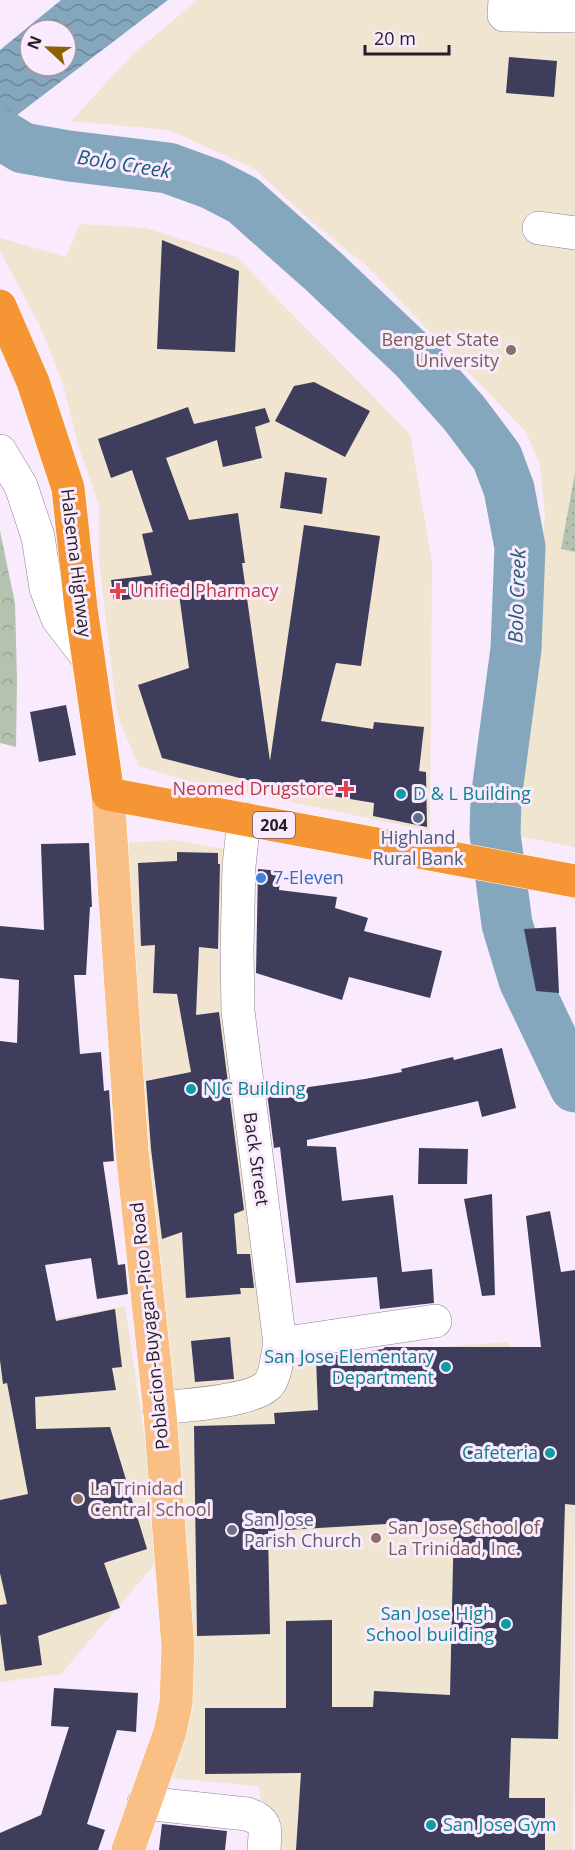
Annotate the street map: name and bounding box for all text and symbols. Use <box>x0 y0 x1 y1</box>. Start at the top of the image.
north arrow <box>18 18 78 78</box>
scale bar <box>365 18 449 56</box>
text: 20 m <box>374 26 416 50</box>
text: N <box>21 32 47 53</box>
water label: Bolo Creek <box>75 143 174 184</box>
place label: Benguet State University <box>381 327 500 372</box>
marker: Benguet State University <box>504 343 518 357</box>
street label: Halsema Highway <box>56 487 98 639</box>
water label: Bolo Creek <box>501 547 532 643</box>
place label: Unified Pharmacy <box>130 578 280 602</box>
marker: Unified Pharmacy <box>111 584 125 598</box>
place label: Neomed Drugstore <box>173 776 334 800</box>
place label: D & L Building <box>413 781 531 805</box>
marker: Neomed Drugstore <box>339 782 353 796</box>
marker: D & L Building <box>394 787 408 801</box>
marker: Highland Rural Bank <box>411 811 425 825</box>
road number: 204 <box>253 812 295 838</box>
place label: Highland Rural Bank <box>373 825 464 870</box>
place label: 7-Eleven <box>273 865 344 889</box>
marker: 7-Eleven <box>254 871 268 885</box>
place label: NJC Building <box>203 1076 306 1100</box>
marker: NJC Building <box>184 1082 198 1096</box>
street label: Back Street <box>239 1110 275 1207</box>
street label: Poblacion-Buyagan-Pico Road <box>124 1201 174 1451</box>
place label: San Jose Elementary Department <box>264 1344 435 1389</box>
marker: San Jose Elementary Department <box>439 1360 453 1374</box>
place label: Cafeteria <box>462 1440 538 1464</box>
marker: Cafeteria <box>543 1446 557 1460</box>
place label: La Trinidad Central School <box>90 1476 211 1521</box>
marker: La Trinidad Central School <box>71 1492 85 1506</box>
place label: San Jose Parish Church <box>244 1507 361 1552</box>
place label: San Jose School of La Trinidad, Inc. <box>388 1515 541 1560</box>
marker: San Jose Parish Church <box>225 1523 239 1537</box>
marker: San Jose School of La Trinidad, Inc. <box>369 1531 383 1545</box>
place label: San Jose High School building <box>366 1601 494 1646</box>
marker: San Jose High School building <box>499 1617 513 1631</box>
place label: San Jose Gym <box>443 1812 556 1836</box>
marker: San Jose Gym <box>424 1818 438 1832</box>

